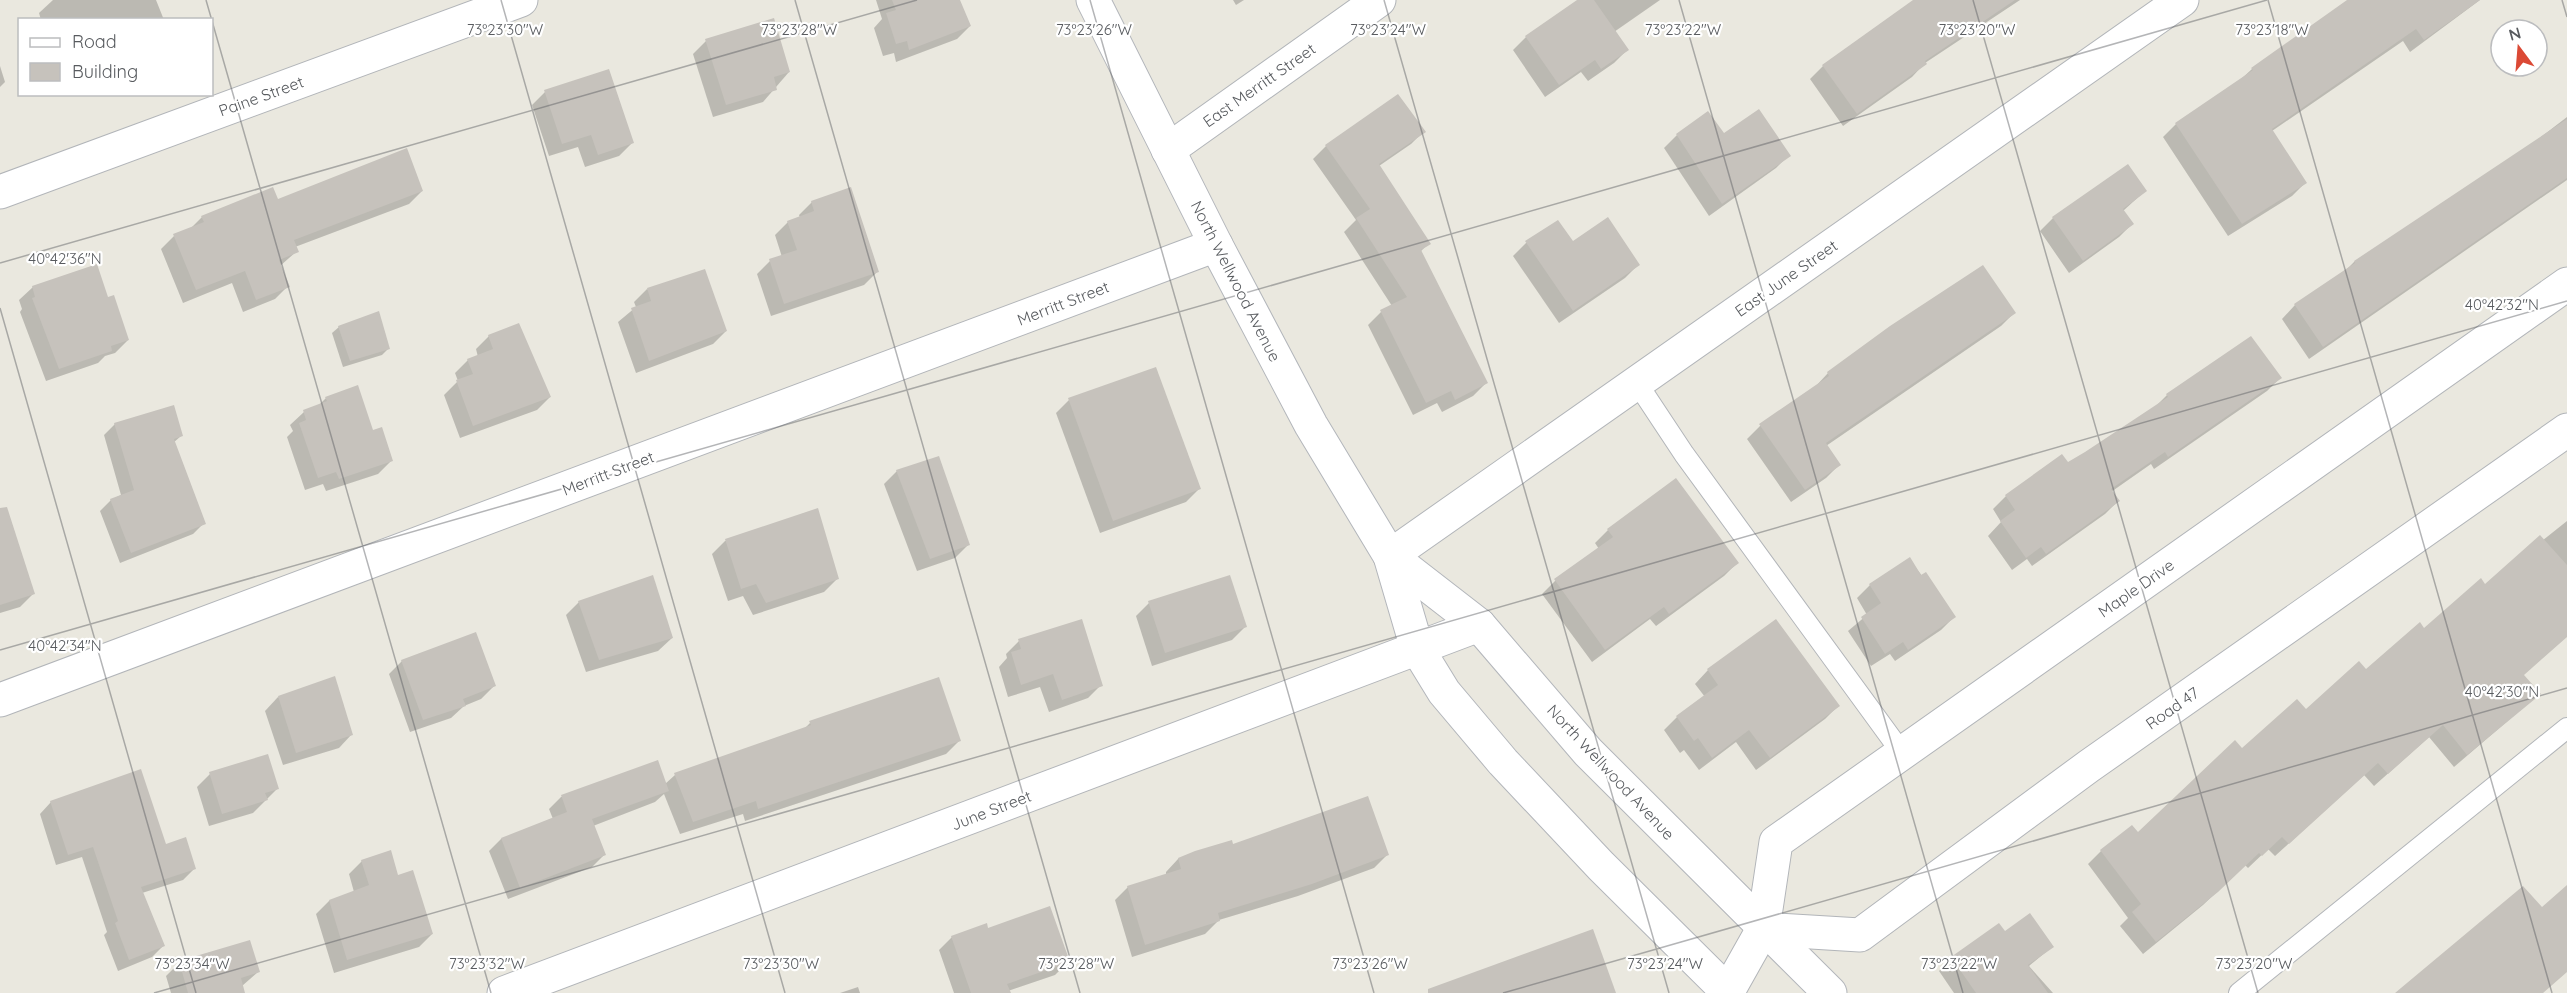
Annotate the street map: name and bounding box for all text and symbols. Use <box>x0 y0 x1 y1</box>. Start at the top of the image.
legend <box>18 18 213 96</box>
north arrow <box>2489 18 2549 78</box>
text: 73°23'30"W <box>467 20 544 39</box>
text: 73°23'28"W <box>761 20 838 39</box>
text: 73°23'26"W <box>1056 20 1133 39</box>
text: 73°23'24"W <box>1350 20 1426 39</box>
text: 73°23'22"W <box>1645 20 1722 39</box>
text: 73°23'20"W <box>1938 20 2016 39</box>
text: 73°23'18"W <box>2235 20 2309 39</box>
text: N <box>2506 22 2523 45</box>
text: Road <box>72 30 117 53</box>
street label: East Merritt Street <box>1199 39 1319 131</box>
text: Building <box>72 60 138 83</box>
street label: Paine Street <box>216 71 306 121</box>
street label: North Wellwood Avenue <box>1187 197 1285 365</box>
street label: East June Street <box>1731 235 1841 321</box>
text: 40°42'36"N <box>28 249 102 268</box>
street label: Merritt Street <box>1014 276 1112 330</box>
text: 40°42'32"N <box>2465 295 2539 314</box>
street label: Merritt Street <box>559 446 657 500</box>
street label: Maple Drive <box>2094 555 2178 621</box>
text: 40°42'34"N <box>28 636 102 655</box>
text: 40°42'30"N <box>2465 682 2539 701</box>
street label: Road 47 <box>2142 683 2202 733</box>
street label: North Wellwood Avenue <box>1543 700 1679 844</box>
street label: June Street <box>948 785 1034 835</box>
text: 73°23'34"W <box>154 954 230 973</box>
text: 73°23'32"W <box>449 954 526 973</box>
text: 73°23'30"W <box>743 954 820 973</box>
text: 73°23'28"W <box>1038 954 1115 973</box>
text: 73°23'26"W <box>1332 954 1409 973</box>
text: 73°23'24"W <box>1627 954 1703 973</box>
text: 73°23'22"W <box>1921 954 1998 973</box>
text: 73°23'20"W <box>2215 954 2293 973</box>

